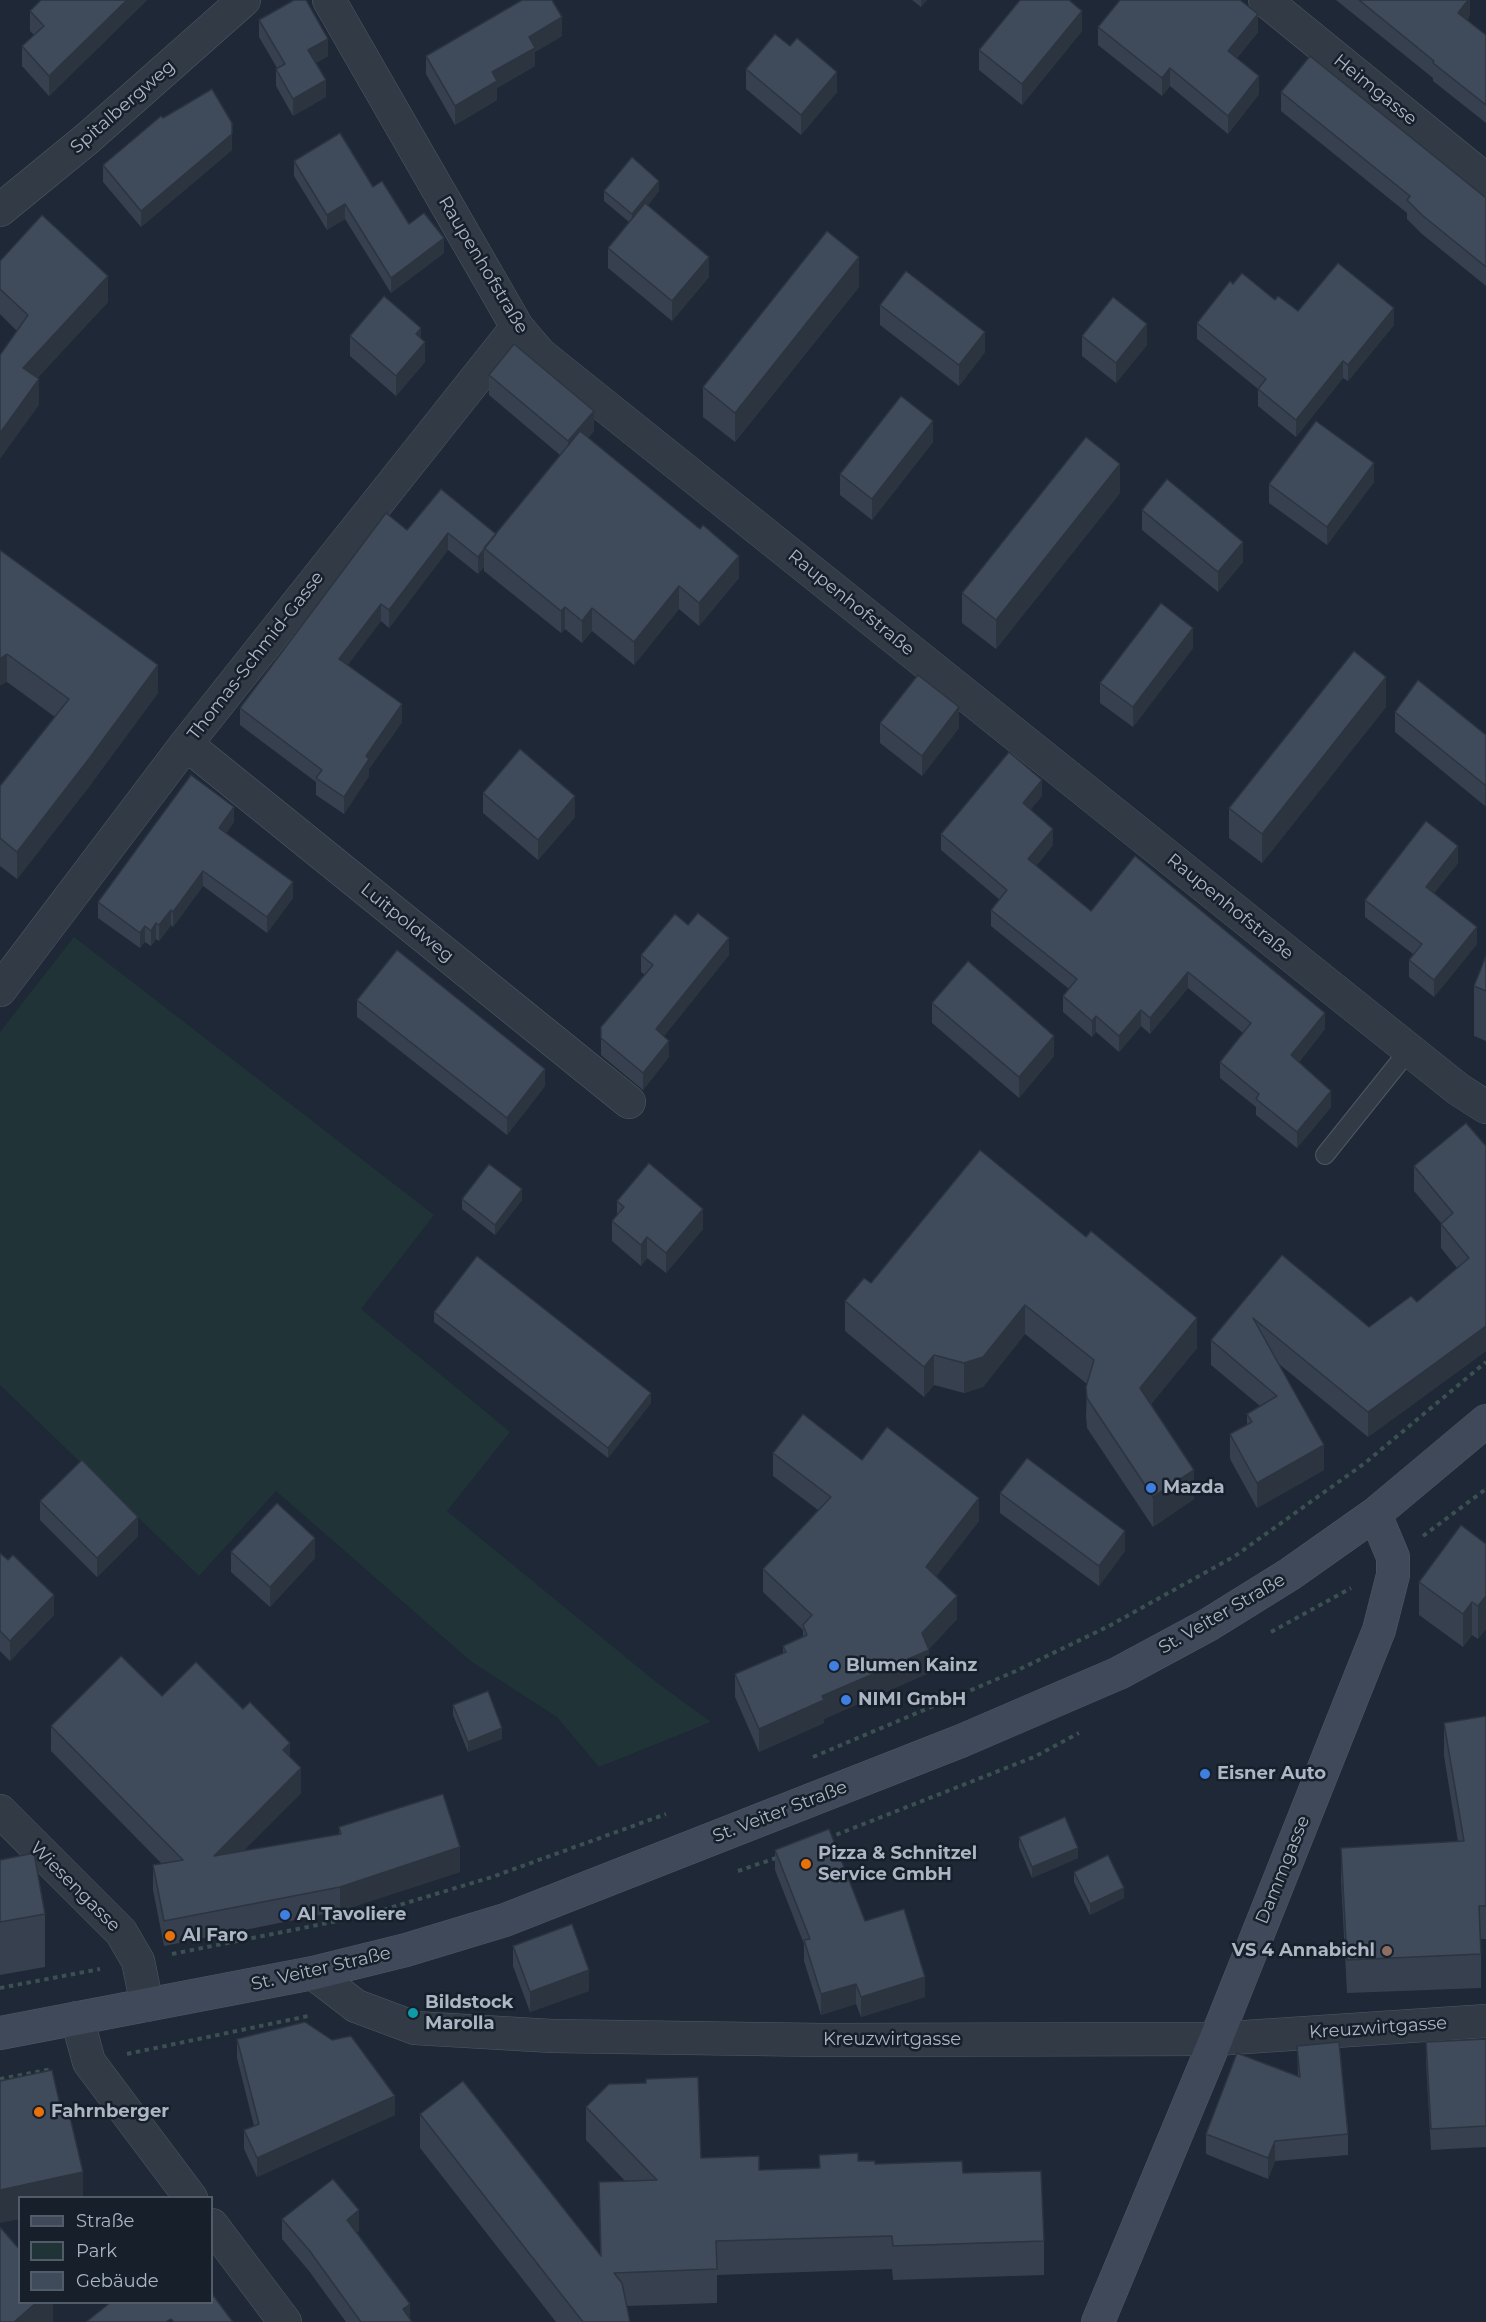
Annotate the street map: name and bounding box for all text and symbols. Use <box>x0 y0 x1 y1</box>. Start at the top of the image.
street label: Heimgasse <box>1329 50 1421 130</box>
street label: Spitalbergweg <box>66 56 180 158</box>
street label: Raupenhofstraße <box>433 192 533 338</box>
street label: Raupenhofstraße <box>783 545 919 661</box>
street label: Thomas-Schmid-Gasse <box>183 567 329 745</box>
street label: Raupenhofstraße <box>1162 849 1298 965</box>
street label: Luitpoldweg <box>356 879 458 967</box>
place label: Mazda <box>1163 1477 1225 1499</box>
marker: Mazda <box>1144 1481 1158 1495</box>
street label: St. Veiter Straße <box>1155 1569 1289 1659</box>
place label: Blumen Kainz <box>846 1655 977 1677</box>
marker: Blumen Kainz <box>827 1659 841 1673</box>
place label: NIMI GmbH <box>858 1689 966 1711</box>
marker: NIMI GmbH <box>839 1693 853 1707</box>
place label: Eisner Auto <box>1217 1763 1326 1785</box>
marker: Eisner Auto <box>1198 1767 1212 1781</box>
street label: St. Veiter Straße <box>710 1776 850 1848</box>
street label: Dammgasse <box>1251 1813 1315 1927</box>
street label: Wiesengasse <box>25 1837 125 1937</box>
place label: Pizza & Schnitzel Service GmbH <box>818 1843 977 1886</box>
marker: Pizza & Schnitzel Service GmbH <box>799 1857 813 1871</box>
place label: Al Tavoliere <box>297 1904 406 1926</box>
marker: Al Tavoliere <box>278 1908 292 1922</box>
place label: Al Faro <box>182 1925 248 1947</box>
marker: Al Faro <box>163 1929 177 1943</box>
place label: VS 4 Annabichl <box>1232 1940 1375 1962</box>
street label: St. Veiter Straße <box>249 1942 393 1996</box>
marker: VS 4 Annabichl <box>1380 1944 1394 1958</box>
place label: Bildstock Marolla <box>425 1992 513 2034</box>
marker: Bildstock Marolla <box>406 2006 420 2020</box>
street label: Kreuzwirtgasse <box>1308 2012 1448 2044</box>
street label: Kreuzwirtgasse <box>823 2029 961 2051</box>
place label: Fahrnberger <box>51 2101 169 2123</box>
marker: Fahrnberger <box>32 2105 46 2119</box>
legend <box>18 2196 213 2304</box>
text: Straße <box>76 2210 134 2232</box>
text: Park <box>76 2240 117 2262</box>
text: Gebäude <box>76 2270 159 2292</box>

